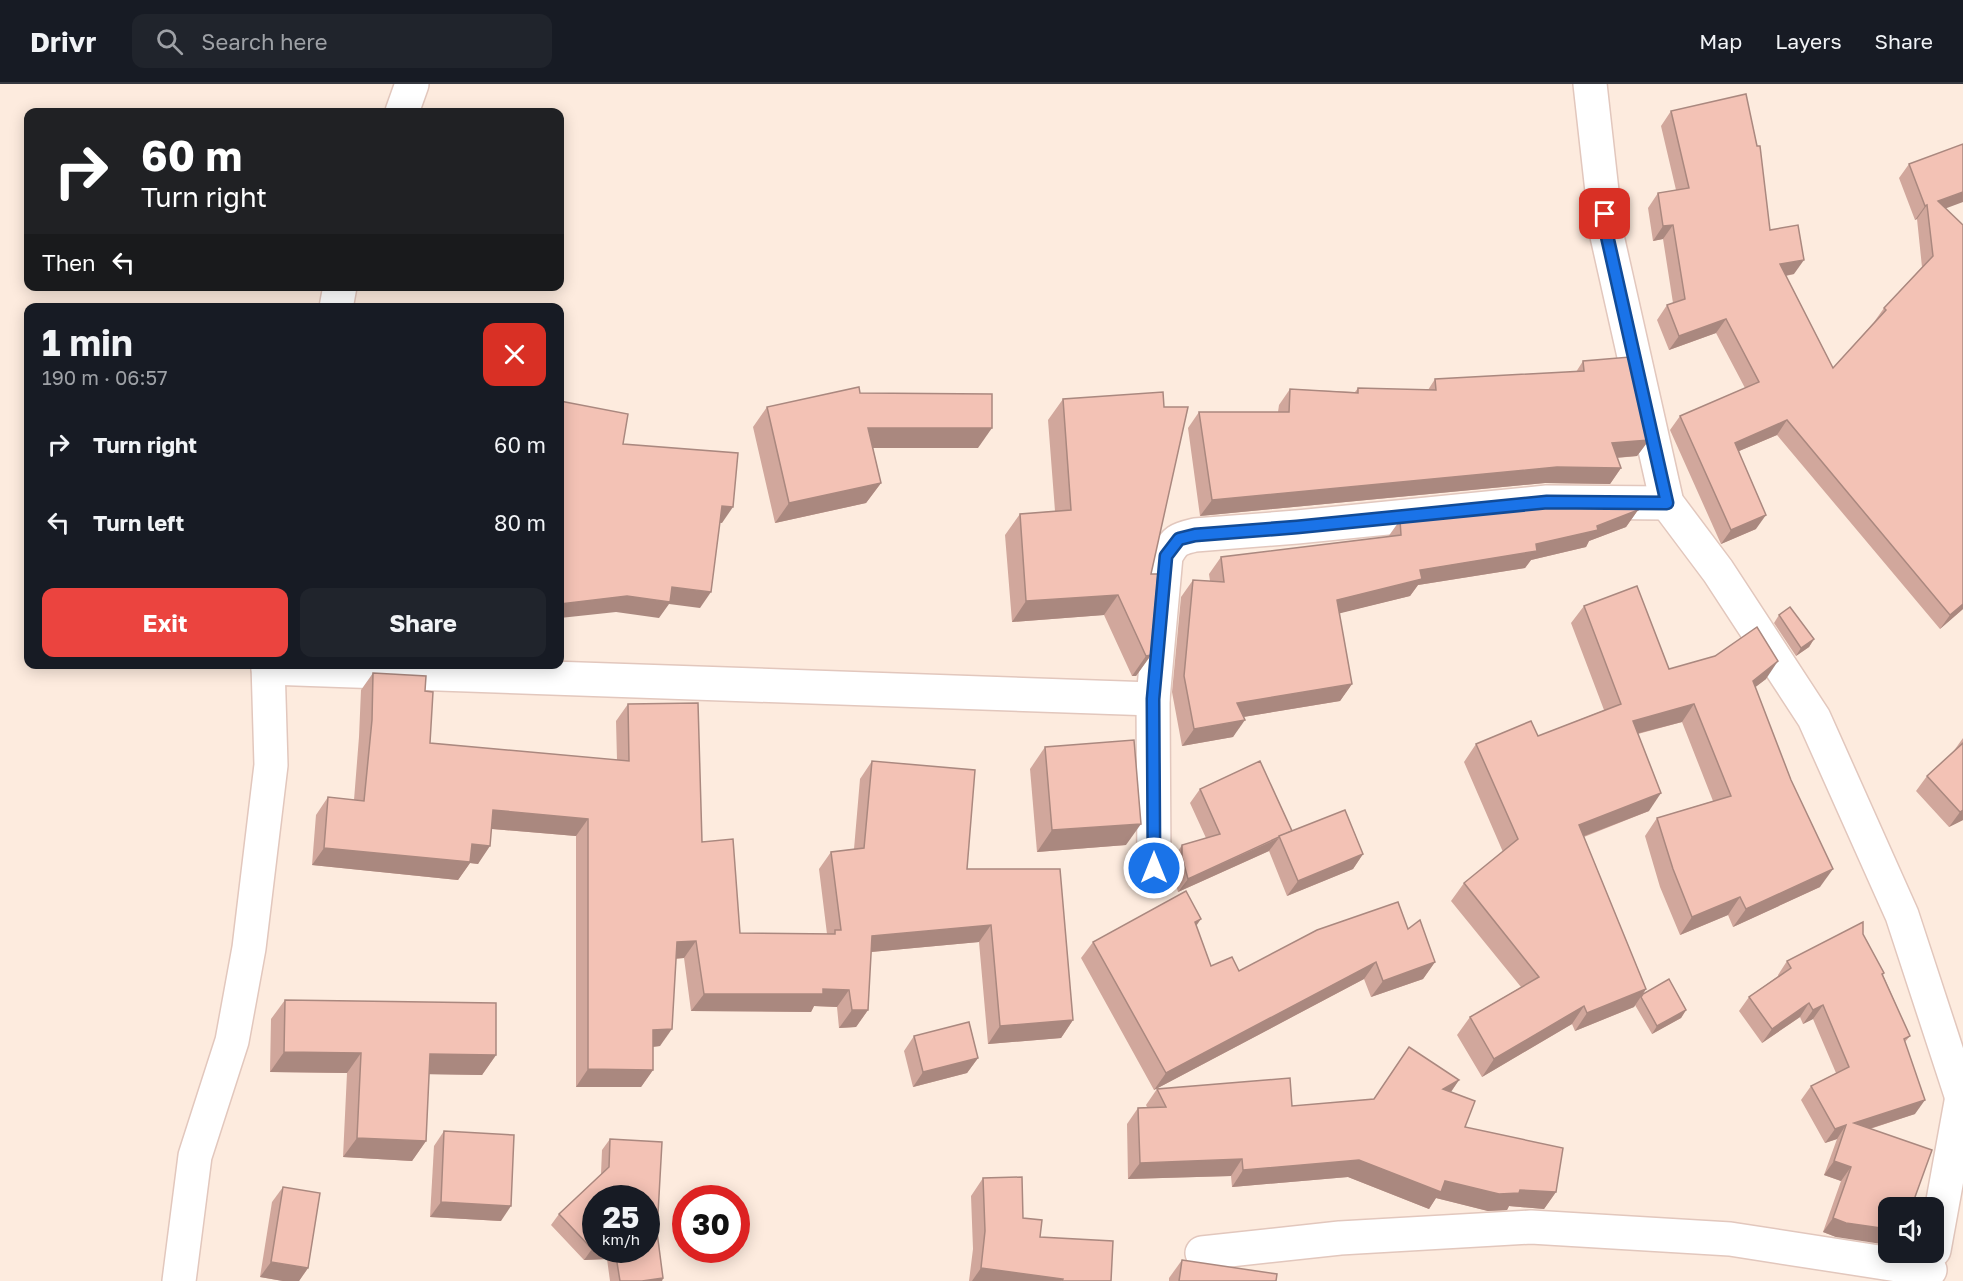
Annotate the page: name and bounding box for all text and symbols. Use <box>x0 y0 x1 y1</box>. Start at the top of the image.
search box <box>132 14 552 68</box>
text: Drivr <box>30 25 96 58</box>
icon: search <box>153 25 186 58</box>
text: Search here <box>201 28 327 55</box>
text: Map <box>1699 28 1742 54</box>
text: Layers <box>1775 28 1842 54</box>
text: Share <box>1875 28 1933 54</box>
text: 60 m <box>141 130 242 180</box>
icon: right <box>42 132 120 210</box>
text: Turn right <box>141 181 267 213</box>
pin <box>1579 188 1630 239</box>
icon: arrive <box>1588 197 1621 230</box>
icon: left <box>107 246 140 279</box>
text: Then <box>42 249 95 276</box>
text: 1 min <box>42 321 133 364</box>
button: close <box>483 323 546 386</box>
text: 190 m · 06:57 <box>42 365 168 389</box>
icon: right <box>42 428 75 461</box>
text: Turn right <box>93 431 197 458</box>
text: 60 m <box>494 431 546 458</box>
icon: left <box>42 506 75 539</box>
text: Turn left <box>93 509 184 536</box>
text: 80 m <box>494 509 546 536</box>
button: Exit <box>42 588 288 657</box>
button: Share <box>300 588 546 657</box>
position arrow <box>1122 836 1186 900</box>
speed limit sign: 30 <box>672 1185 750 1263</box>
map controls <box>1878 1197 1944 1263</box>
button: sound <box>1878 1197 1944 1263</box>
text: 25 <box>603 1199 639 1235</box>
text: km/h <box>602 1230 640 1248</box>

